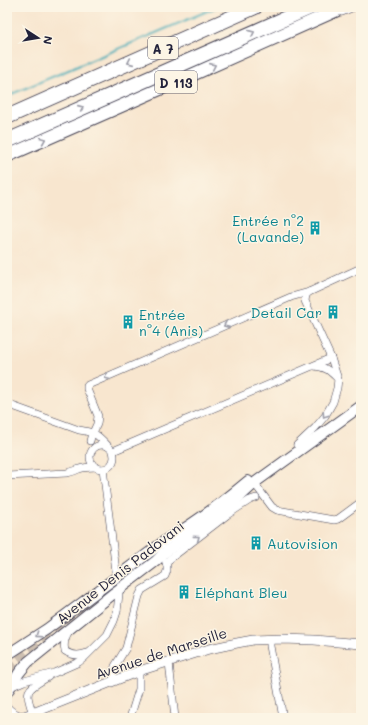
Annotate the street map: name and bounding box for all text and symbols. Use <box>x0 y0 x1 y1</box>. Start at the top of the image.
north arrow <box>18 18 58 58</box>
one-way arrow <box>248 30 255 38</box>
text: N <box>40 35 56 46</box>
road number: A 7 <box>148 37 178 59</box>
one-way arrow <box>127 58 134 66</box>
one-way arrow <box>210 62 217 70</box>
road number: D 113 <box>155 71 197 93</box>
one-way arrow <box>77 105 85 113</box>
one-way arrow <box>38 137 46 145</box>
place label: Entrée n°2 (Lavande) <box>232 211 304 246</box>
building icon: Entrée n°2 (Lavande) <box>307 220 323 236</box>
place label: Detail Car <box>251 303 322 322</box>
building icon: Detail Car <box>325 304 341 320</box>
place label: Entrée n°4 (Anis) <box>139 305 203 340</box>
building icon: Entrée n°4 (Anis) <box>120 314 136 330</box>
one-way arrow <box>223 320 231 328</box>
one-way arrow <box>104 372 111 380</box>
one-way arrow <box>322 411 330 418</box>
street label: Avenue Denis Padovani <box>52 516 188 628</box>
place label: Autovision <box>267 534 338 553</box>
building icon: Autovision <box>248 535 264 551</box>
one-way arrow <box>192 536 199 543</box>
place label: Eléphant Bleu <box>195 583 287 602</box>
building icon: Eléphant Bleu <box>176 584 192 600</box>
street label: Avenue de Marseille <box>93 623 229 683</box>
one-way arrow <box>35 630 42 637</box>

